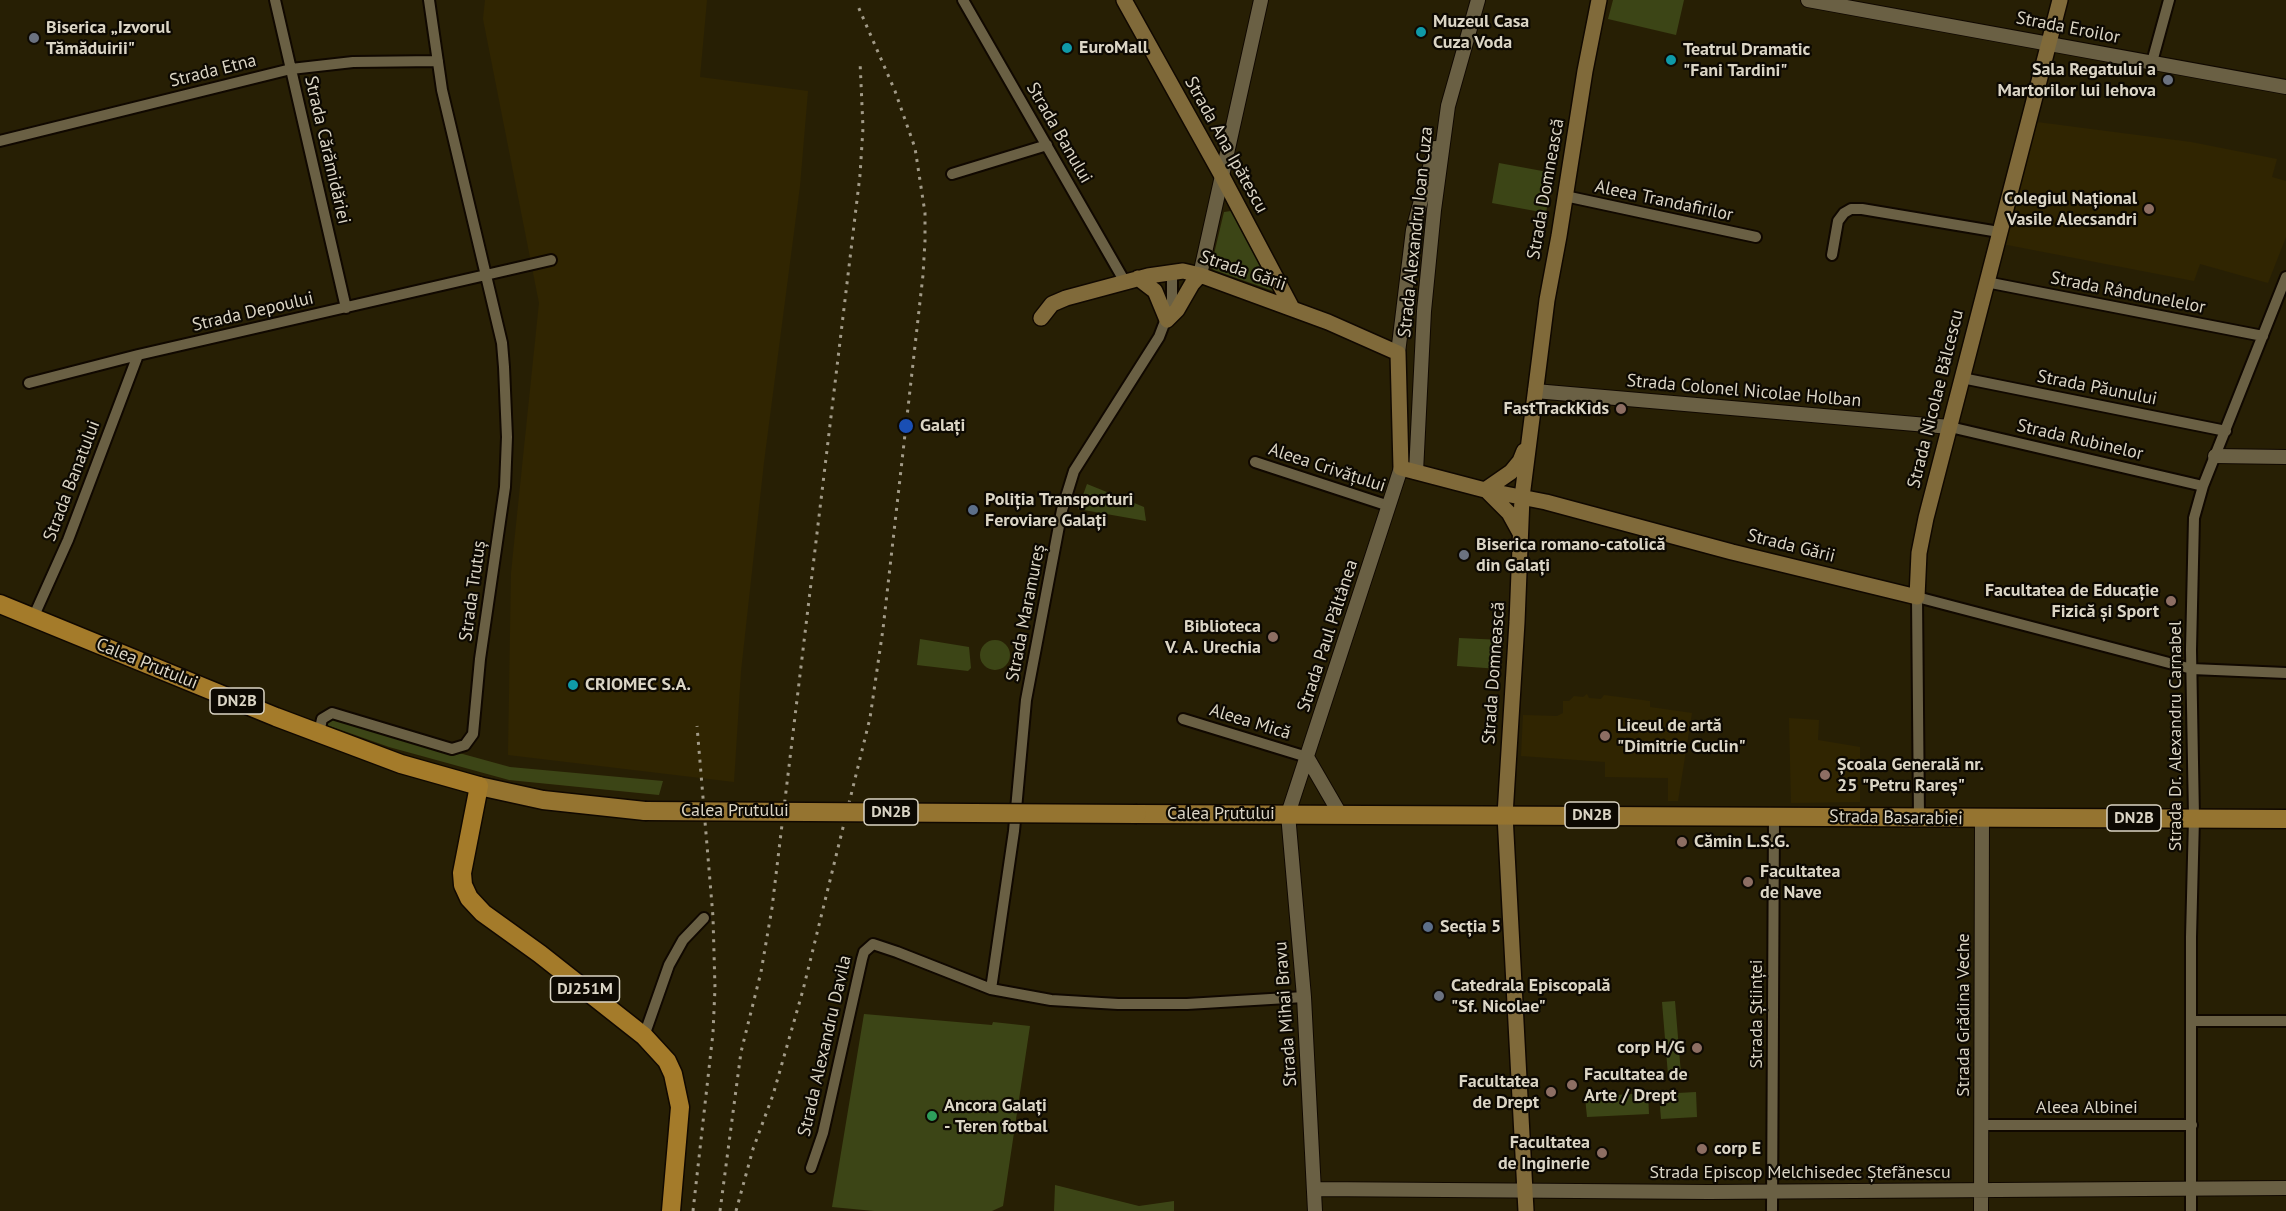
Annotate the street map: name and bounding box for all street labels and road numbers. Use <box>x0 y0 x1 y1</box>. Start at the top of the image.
street label: Strada Eroilor <box>2014 7 2122 49</box>
street label: Strada Etna <box>167 50 259 92</box>
street label: Strada Ana Ipătescu <box>1180 73 1272 217</box>
street label: Strada Cărămidăriei <box>299 74 355 226</box>
street label: Strada Banului <box>1021 79 1097 187</box>
street label: Strada Domnească <box>1523 117 1569 261</box>
street label: Strada Alexandru Ioan Cuza <box>1394 125 1438 339</box>
street label: Aleea Trandafirilor <box>1593 176 1735 226</box>
street label: Strada Gării <box>1197 246 1289 296</box>
street label: Strada Rândunelelor <box>2049 267 2207 319</box>
street label: Strada Depoului <box>190 288 316 336</box>
street label: Strada Nicolae Bălcescu <box>1903 307 1969 491</box>
street label: Strada Păunului <box>2035 366 2159 410</box>
street label: Strada Colonel Nicolae Holban <box>1626 370 1862 412</box>
street label: Strada Rubinelor <box>2015 415 2145 465</box>
street label: Strada Banatului <box>39 417 105 545</box>
street label: Aleea Crivățului <box>1266 439 1388 497</box>
street label: Strada Gării <box>1745 525 1837 567</box>
street label: Strada Trutuș <box>455 539 491 643</box>
street label: Strada Maramureș <box>1002 542 1050 684</box>
street label: Strada Paul Păltânea <box>1293 557 1363 715</box>
street label: Strada Domnească <box>1478 601 1510 745</box>
street label: Strada Dr. Alexandru Carnabel <box>2165 621 2187 851</box>
street label: Calea Prutului <box>93 634 201 694</box>
road number: DN2B <box>210 688 264 714</box>
street label: Aleea Mică <box>1207 699 1293 745</box>
road number: DN2B <box>864 799 918 825</box>
street label: Calea Prutului <box>681 800 789 822</box>
road number: DN2B <box>1565 802 1619 828</box>
street label: Calea Prutului <box>1167 803 1275 825</box>
road number: DN2B <box>2107 805 2161 831</box>
street label: Strada Basarabiei <box>1829 806 1963 830</box>
street label: Strada Grădina Veche <box>1953 933 1975 1097</box>
street label: Strada Mihai Bravu <box>1270 941 1302 1087</box>
street label: Strada Alexandru Davila <box>794 953 856 1139</box>
street label: Strada Științei <box>1746 959 1768 1069</box>
road number: DJ251M <box>550 976 620 1002</box>
street label: Aleea Albinei <box>2036 1097 2138 1119</box>
street label: Strada Episcop Melchisedec Ștefănescu <box>1649 1162 1951 1184</box>

